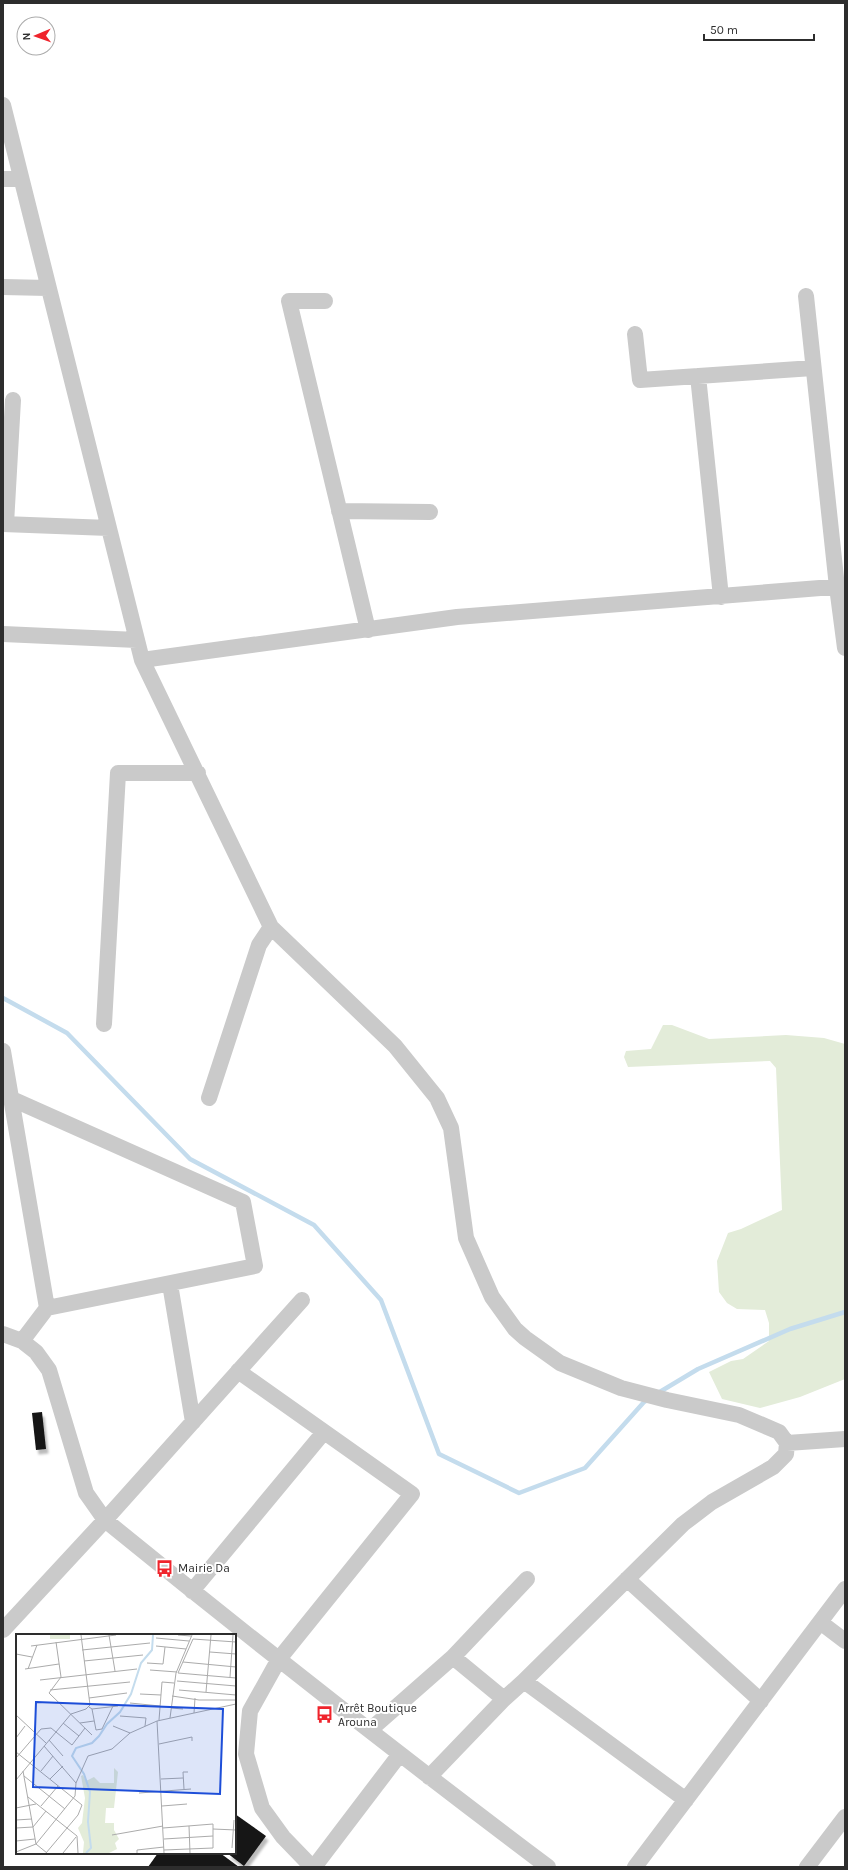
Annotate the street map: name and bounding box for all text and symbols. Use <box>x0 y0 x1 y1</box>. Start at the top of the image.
north arrow <box>16 16 56 56</box>
scale bar <box>704 16 814 42</box>
text: 50 m <box>710 23 738 37</box>
text: N <box>20 32 33 41</box>
bus stop icon: Mairie Da <box>155 1558 175 1578</box>
place label: Mairie Da <box>178 1561 230 1575</box>
inset map <box>16 1634 236 1854</box>
place label: Arrêt Boutique Arouna <box>338 1701 417 1729</box>
bus stop icon: Arrêt Boutique Arouna <box>315 1705 335 1725</box>

